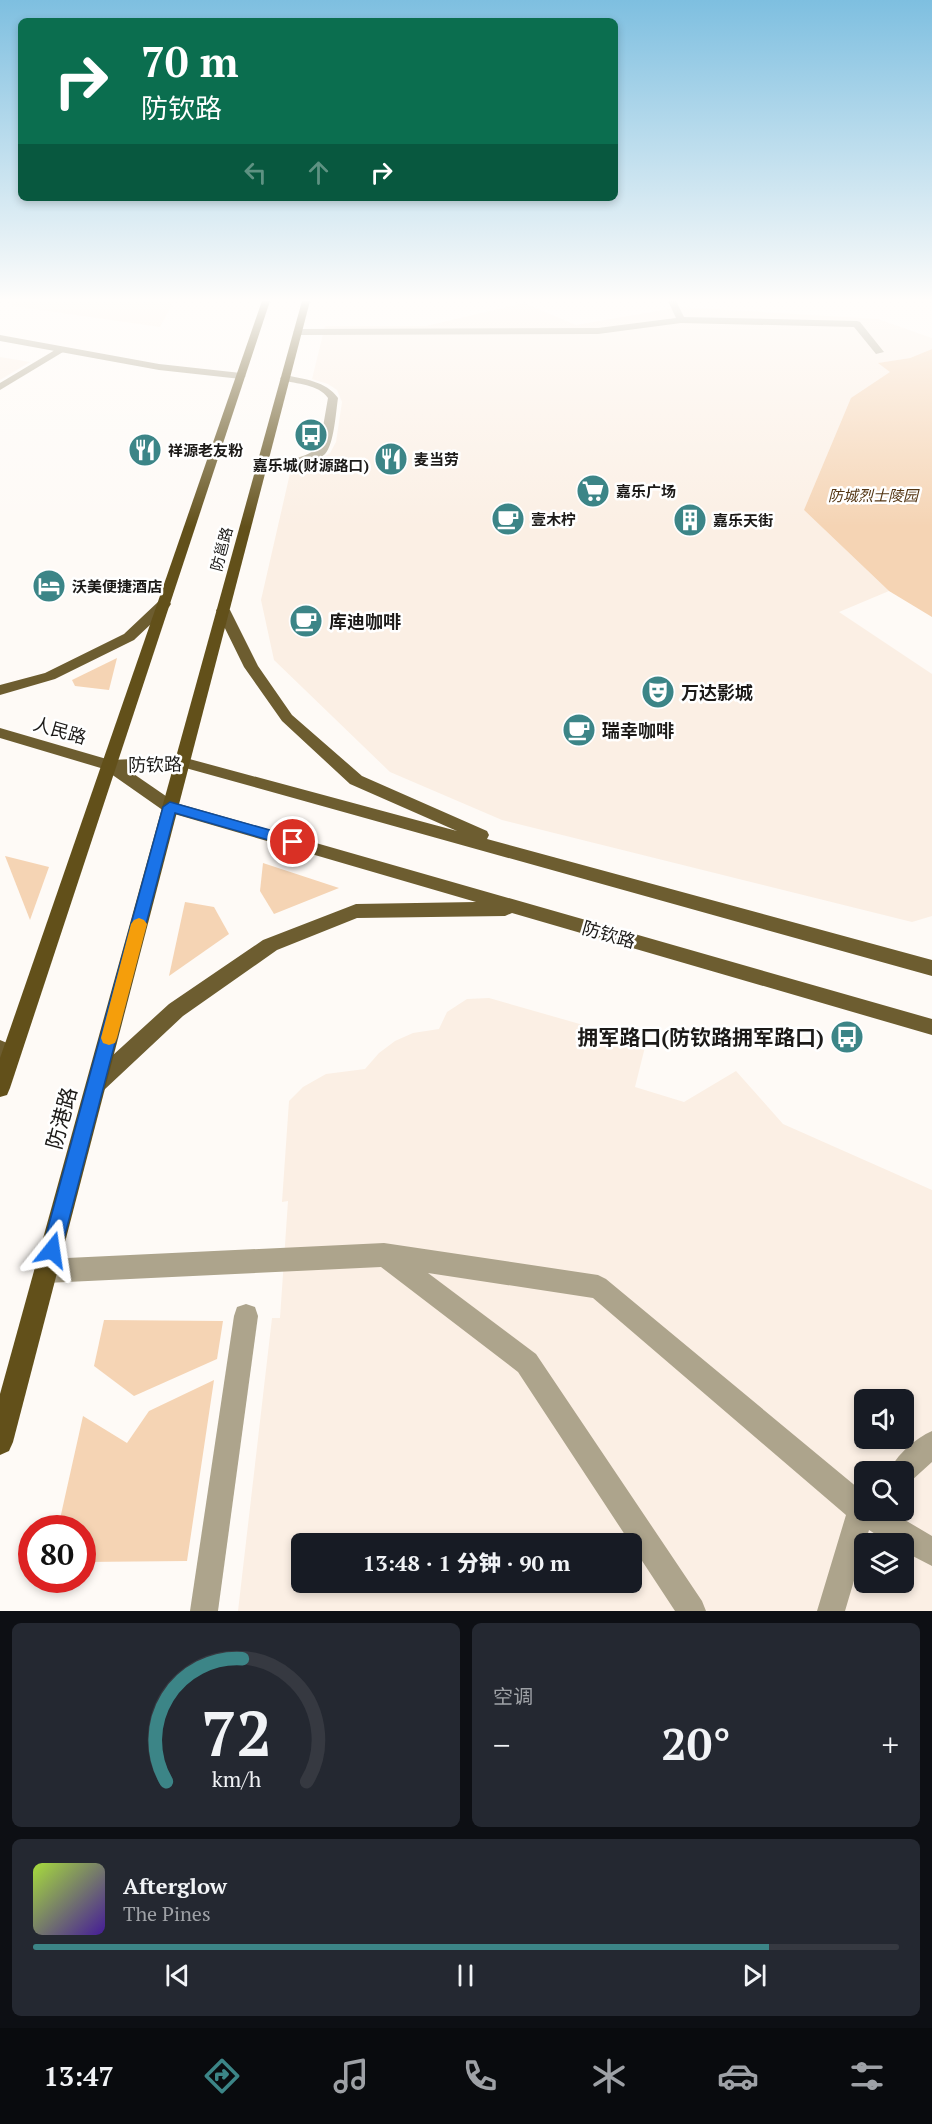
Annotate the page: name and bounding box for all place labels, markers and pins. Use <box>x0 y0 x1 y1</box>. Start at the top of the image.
bus stop icon: 嘉乐城(财源路口) <box>293 417 329 453</box>
restaurant icon: 祥源老友粉 <box>127 432 163 468</box>
place label: 祥源老友粉 <box>168 440 244 460</box>
restaurant icon: 麦当劳 <box>373 441 409 477</box>
place label: 麦当劳 <box>414 449 459 469</box>
place label: 嘉乐城(财源路口) <box>253 455 369 475</box>
supermarket icon: 嘉乐广场 <box>575 473 611 509</box>
place label: 嘉乐广场 <box>616 481 676 501</box>
cafe icon: 壹木柠 <box>490 501 526 537</box>
building icon: 嘉乐天街 <box>672 502 708 538</box>
place label: 壹木柠 <box>531 509 576 529</box>
place label: 嘉乐天街 <box>713 510 773 530</box>
hotel icon: 沃美便捷酒店 <box>31 568 67 604</box>
place label: 沃美便捷酒店 <box>72 576 162 596</box>
cafe icon: 库迪咖啡 <box>288 603 324 639</box>
place label: 库迪咖啡 <box>329 609 401 633</box>
theatre icon: 万达影城 <box>640 674 676 710</box>
place label: 万达影城 <box>681 680 753 704</box>
cafe icon: 瑞幸咖啡 <box>561 712 597 748</box>
place label: 瑞幸咖啡 <box>602 718 674 742</box>
pin <box>267 816 318 867</box>
bus stop icon: 拥军路口(防钦路拥军路口) <box>829 1019 865 1055</box>
place label: 拥军路口(防钦路拥军路口) <box>577 1023 824 1051</box>

